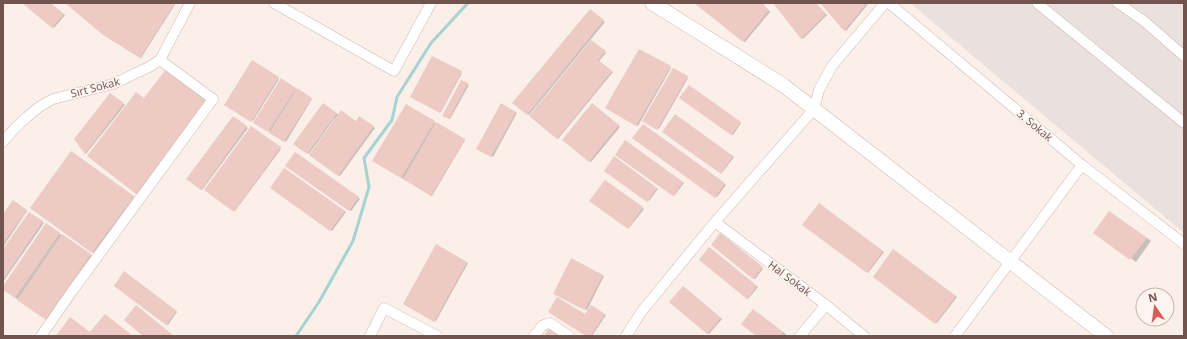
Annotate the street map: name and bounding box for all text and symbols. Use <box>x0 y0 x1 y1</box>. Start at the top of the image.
street label: Sırt Sokak <box>69 73 121 101</box>
street label: 3. Sokak <box>1014 106 1056 144</box>
street label: Hal Sokak <box>765 257 815 299</box>
north arrow <box>1135 287 1175 327</box>
text: N <box>1147 288 1159 305</box>

